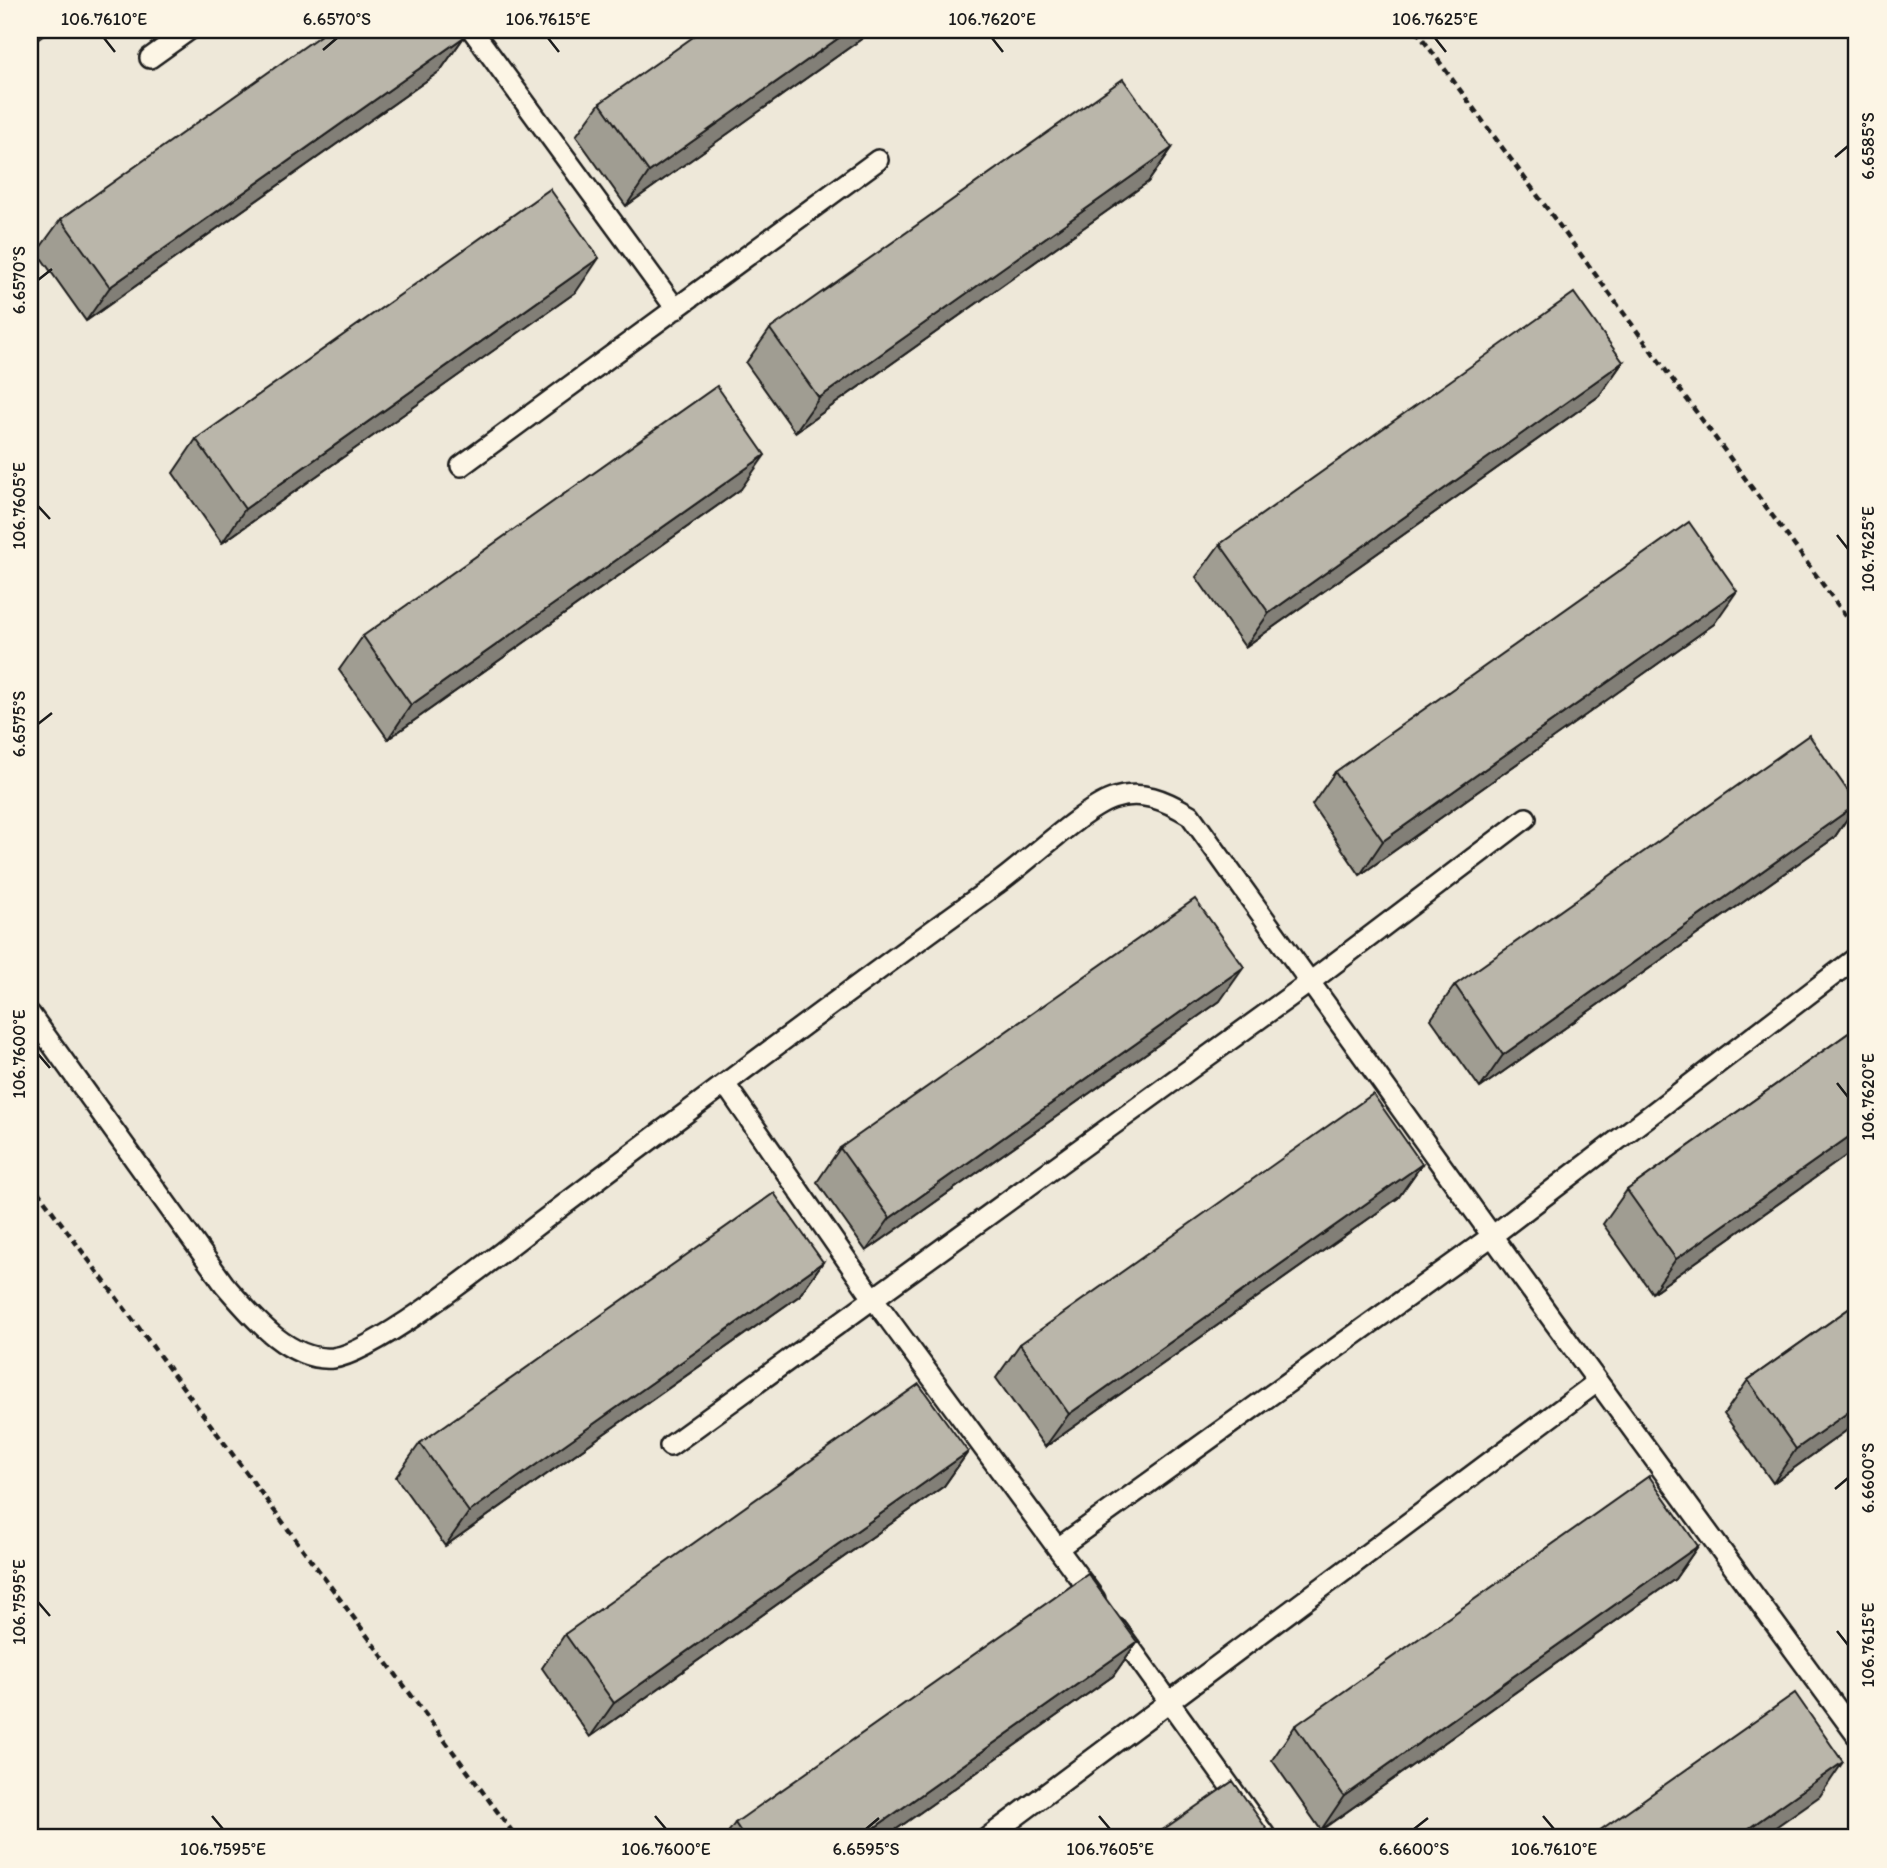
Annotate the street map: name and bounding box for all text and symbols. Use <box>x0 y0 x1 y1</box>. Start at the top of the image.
text: 106.7610°E <box>61 8 147 30</box>
text: 6.6570°S <box>303 8 371 30</box>
text: 106.7615°E <box>506 8 591 30</box>
text: 106.7620°E <box>948 8 1036 30</box>
text: 106.7625°E <box>1392 8 1478 30</box>
text: 6.6585°S <box>1857 112 1879 180</box>
text: 6.6570°S <box>8 246 30 314</box>
text: 106.7605°E <box>8 462 30 550</box>
text: 106.7625°E <box>1857 506 1879 592</box>
text: 6.6575°S <box>8 691 30 757</box>
text: 106.7600°E <box>8 1009 30 1099</box>
text: 106.7620°E <box>1857 1053 1879 1141</box>
text: 6.6600°S <box>1857 1443 1879 1513</box>
text: 106.7595°E <box>8 1559 30 1645</box>
text: 106.7615°E <box>1857 1602 1879 1687</box>
text: 106.7595°E <box>180 1838 266 1860</box>
text: 106.7600°E <box>621 1838 711 1860</box>
text: 6.6595°S <box>832 1838 900 1860</box>
text: 106.7605°E <box>1066 1838 1154 1860</box>
text: 6.6600°S <box>1379 1838 1449 1860</box>
text: 106.7610°E <box>1511 1838 1597 1860</box>

